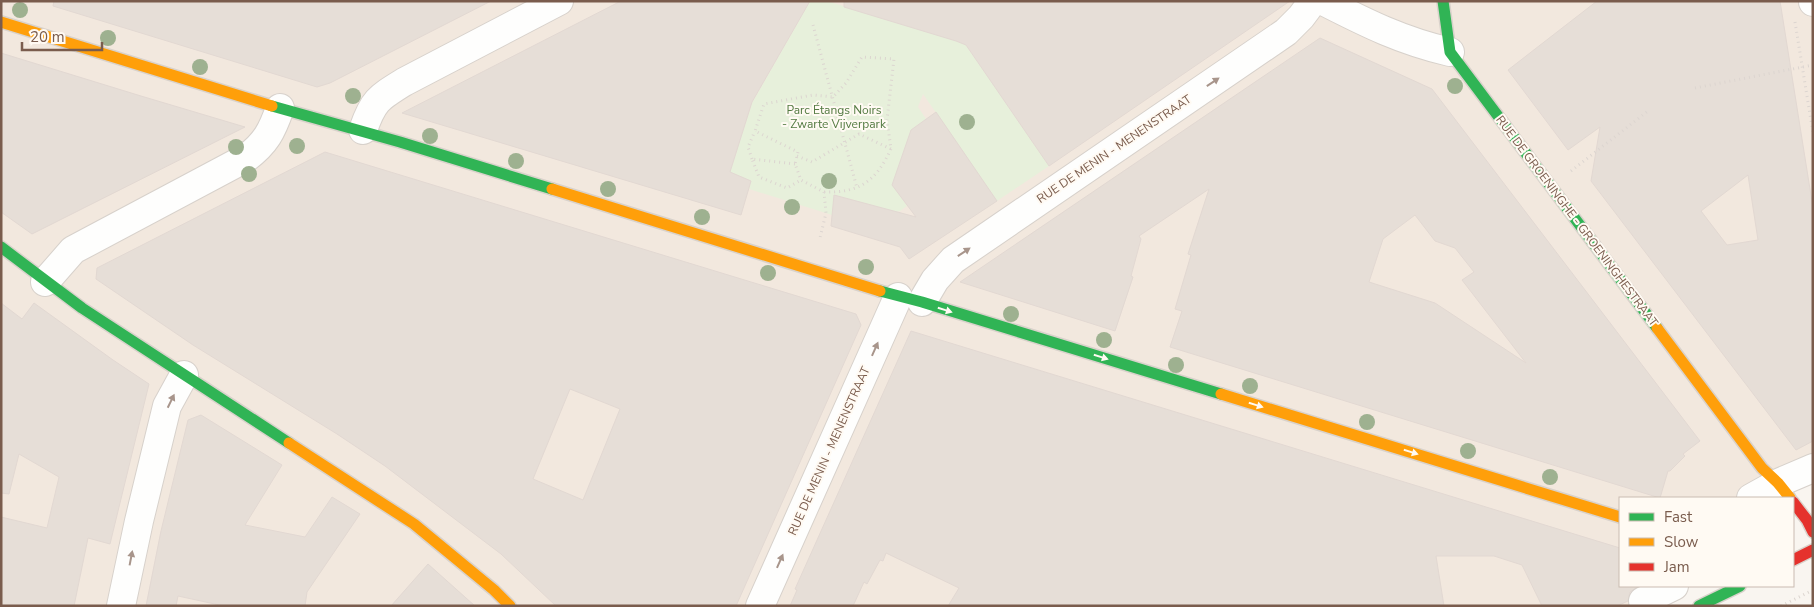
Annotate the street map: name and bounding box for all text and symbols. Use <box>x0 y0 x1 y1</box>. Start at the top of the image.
scale bar <box>22 20 102 52</box>
text: 20 m <box>30 27 65 47</box>
one-way arrow <box>1207 77 1220 87</box>
street label: RUE DE MENIN - MENENSTRAAT <box>1034 91 1195 207</box>
park label: Parc Étangs Noirs - Zwarte Vijverpark <box>782 102 887 132</box>
street label: RUE DE GROENINGHE - GROENINGHESTRAAT <box>1492 112 1662 330</box>
one-way arrow <box>957 247 970 257</box>
one-way arrow <box>938 306 953 314</box>
one-way arrow <box>872 342 880 356</box>
one-way arrow <box>1093 354 1108 362</box>
street label: RUE DE MENIN - MENENSTRAAT <box>784 363 874 538</box>
one-way arrow <box>167 394 175 408</box>
one-way arrow <box>1249 401 1264 409</box>
one-way arrow <box>1404 449 1419 457</box>
legend <box>1619 497 1794 587</box>
text: Fast <box>1664 507 1693 527</box>
text: Slow <box>1664 532 1699 552</box>
one-way arrow <box>127 550 135 566</box>
one-way arrow <box>776 554 784 568</box>
text: Jam <box>1663 557 1690 577</box>

